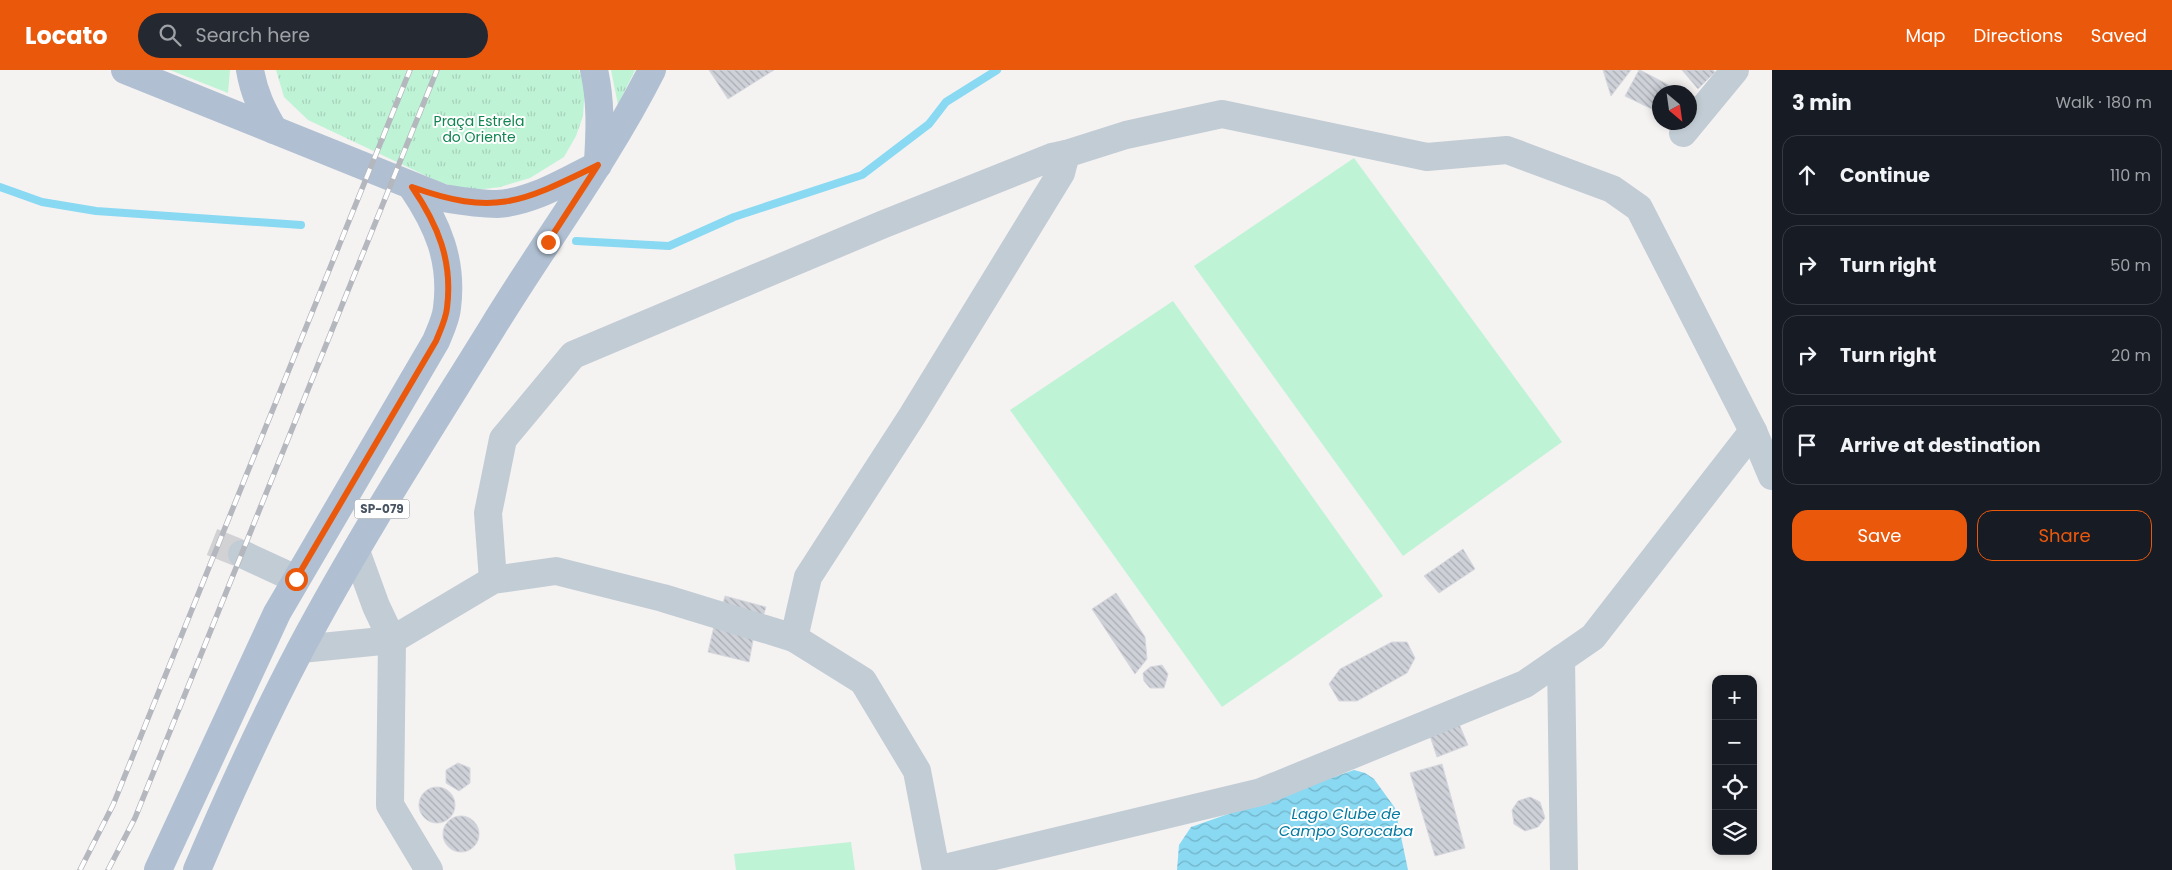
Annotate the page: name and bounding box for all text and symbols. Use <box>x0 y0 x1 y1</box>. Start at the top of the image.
search box <box>138 13 488 58</box>
text: Locato <box>25 19 108 52</box>
icon: search <box>156 21 184 49</box>
text: Search here <box>196 22 310 49</box>
text: Map <box>1906 23 1945 48</box>
text: Directions <box>1973 23 2063 48</box>
text: Saved <box>2091 23 2147 48</box>
north arrow <box>1652 85 1697 130</box>
text: 3 min <box>1792 88 1852 117</box>
text: Walk · 180 m <box>2055 91 2152 114</box>
park label: Praça Estrela do Oriente <box>434 111 524 147</box>
icon: ahead <box>1793 161 1821 189</box>
text: Continue <box>1840 162 1930 189</box>
text: 110 m <box>2110 164 2151 187</box>
route end <box>537 231 560 254</box>
icon: right <box>1793 251 1821 279</box>
text: Turn right <box>1840 252 1936 279</box>
text: 50 m <box>2110 254 2151 277</box>
icon: right <box>1793 341 1821 369</box>
text: Turn right <box>1840 342 1936 369</box>
text: 20 m <box>2111 344 2151 367</box>
icon: arrive <box>1793 431 1821 459</box>
text: Arrive at destination <box>1840 432 2041 459</box>
road number: SP-079 <box>354 499 410 518</box>
button: Save <box>1792 510 1967 561</box>
button: Share <box>1977 510 2152 561</box>
route start <box>285 568 308 591</box>
map controls <box>1712 675 1757 855</box>
button: + <box>1712 675 1757 720</box>
button: − <box>1712 720 1757 765</box>
button: locate <box>1712 765 1757 810</box>
water label: Lago Clube de Campo Sorocaba <box>1279 803 1413 841</box>
button: layers <box>1712 810 1757 855</box>

